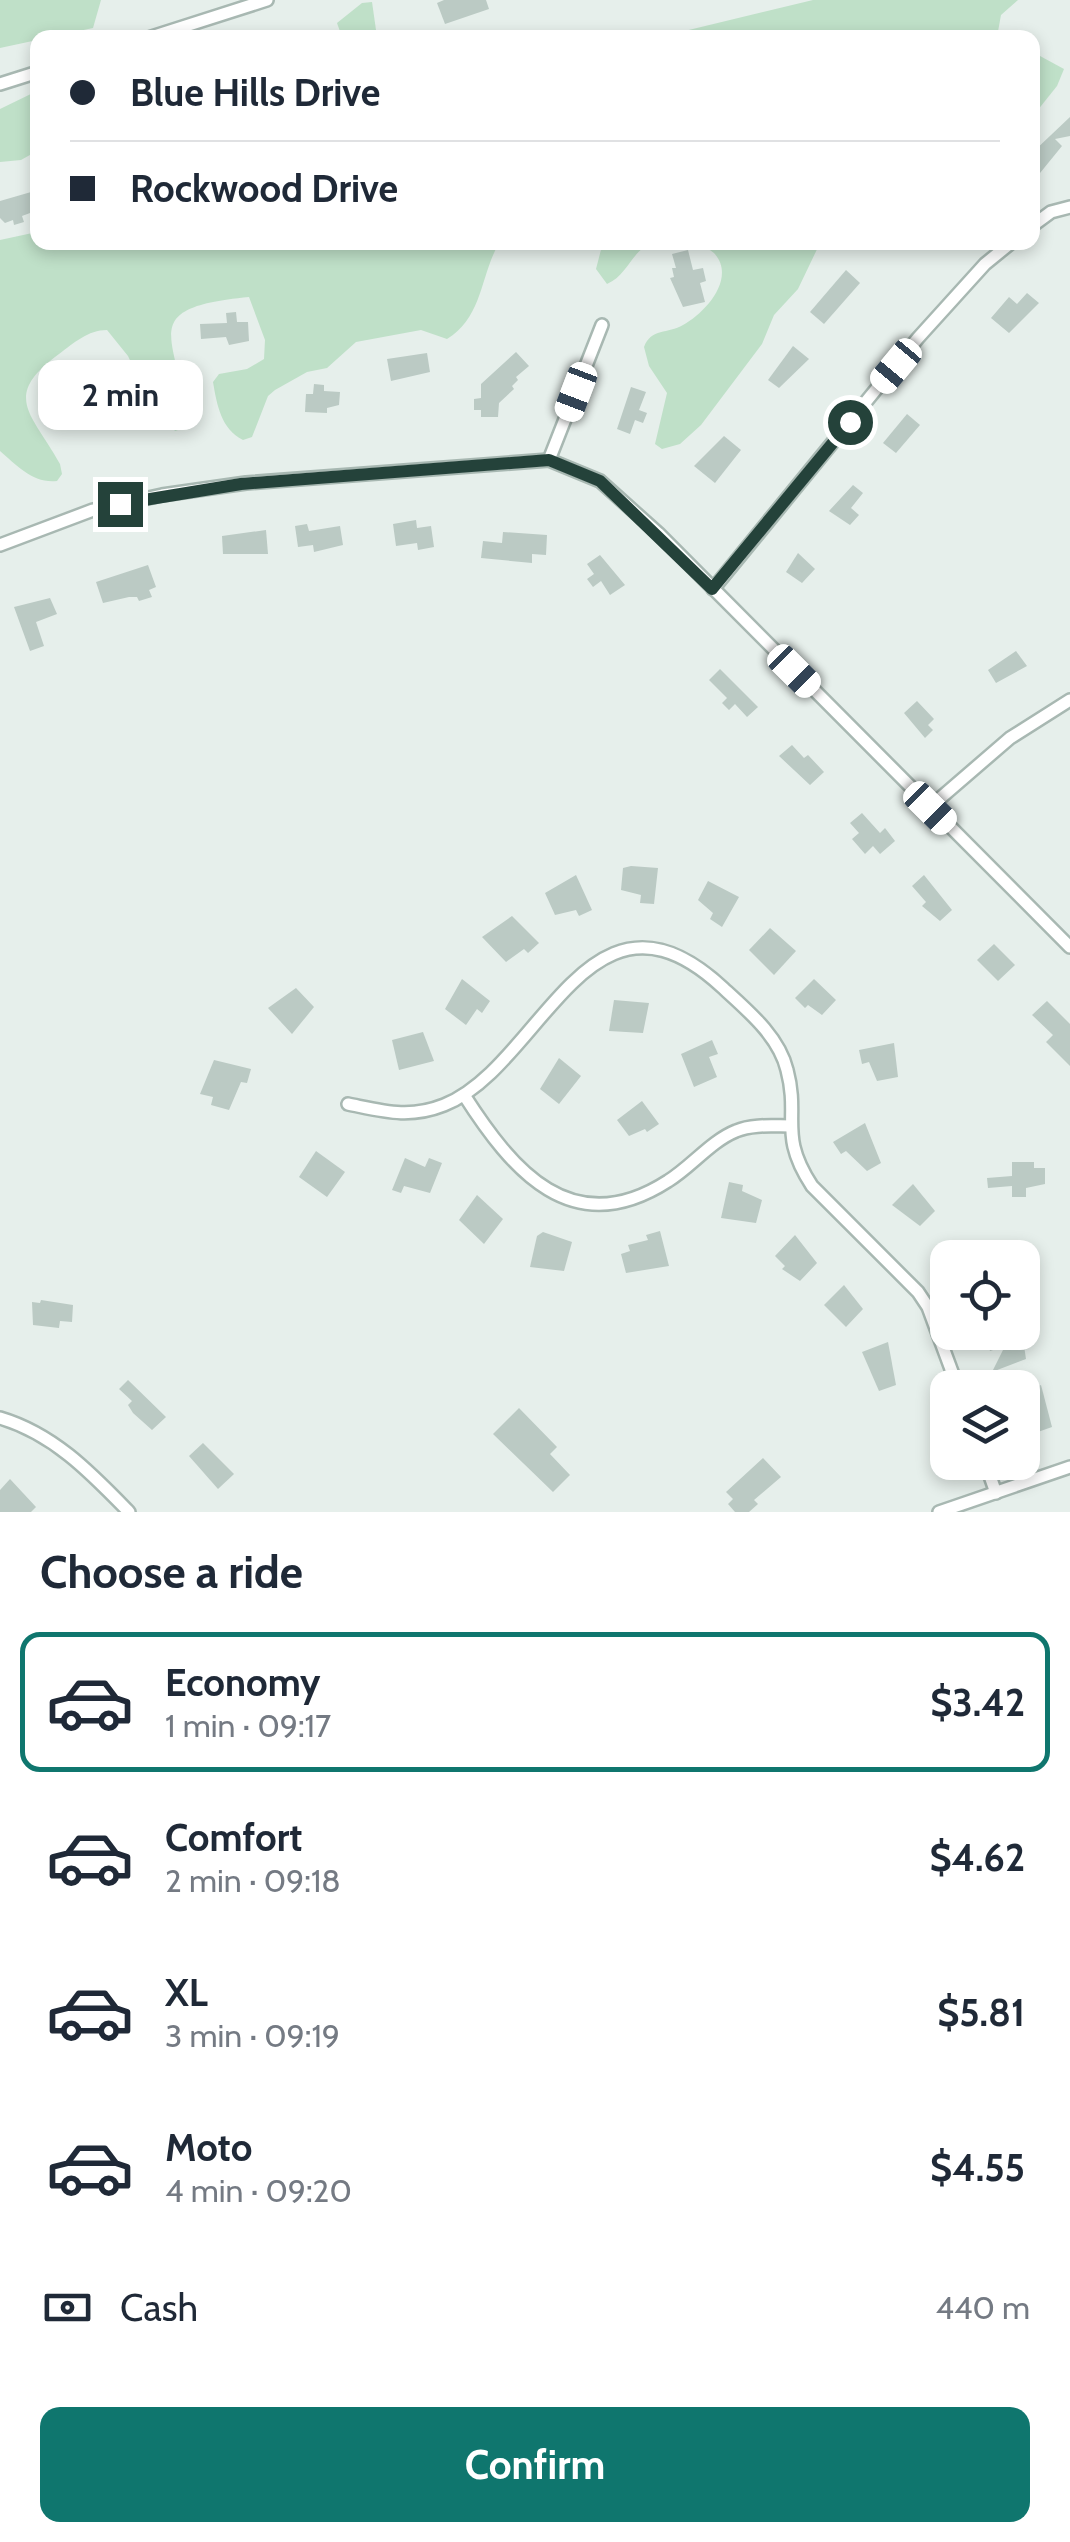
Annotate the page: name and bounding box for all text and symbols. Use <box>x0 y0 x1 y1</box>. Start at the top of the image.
text: Blue Hills Drive <box>130 69 380 116</box>
text: Rockwood Drive <box>130 165 398 212</box>
car <box>865 333 927 399</box>
callout: 2 min <box>38 359 202 429</box>
car <box>551 359 601 425</box>
text: 2 min <box>82 375 159 414</box>
route start <box>828 400 873 445</box>
route end <box>98 482 143 527</box>
car <box>762 639 826 703</box>
car <box>898 776 962 840</box>
map controls <box>930 1240 1040 1480</box>
button: locate <box>930 1240 1040 1350</box>
button: layers <box>930 1370 1040 1480</box>
text: Choose a ride <box>40 1545 303 1599</box>
icon: car <box>45 1657 135 1747</box>
text: Economy <box>165 1659 320 1706</box>
text: $3.42 <box>930 1679 1025 1726</box>
text: 1 min · 09:17 <box>165 1706 331 1745</box>
icon: car <box>45 1812 135 1902</box>
text: Comfort <box>165 1814 302 1861</box>
text: $4.62 <box>929 1834 1025 1881</box>
text: 2 min · 09:18 <box>165 1861 341 1900</box>
icon: car <box>45 1967 135 2057</box>
text: XL <box>165 1969 208 2016</box>
text: $5.81 <box>937 1989 1025 2036</box>
text: 3 min · 09:19 <box>165 2016 340 2055</box>
icon: car <box>45 2122 135 2212</box>
text: Moto <box>165 2124 252 2171</box>
text: $4.55 <box>930 2144 1025 2191</box>
text: 4 min · 09:20 <box>165 2171 352 2210</box>
icon: cash <box>40 2280 95 2335</box>
text: Cash <box>120 2284 198 2331</box>
text: 440 m <box>935 2288 1030 2327</box>
button: Confirm <box>40 2407 1030 2522</box>

